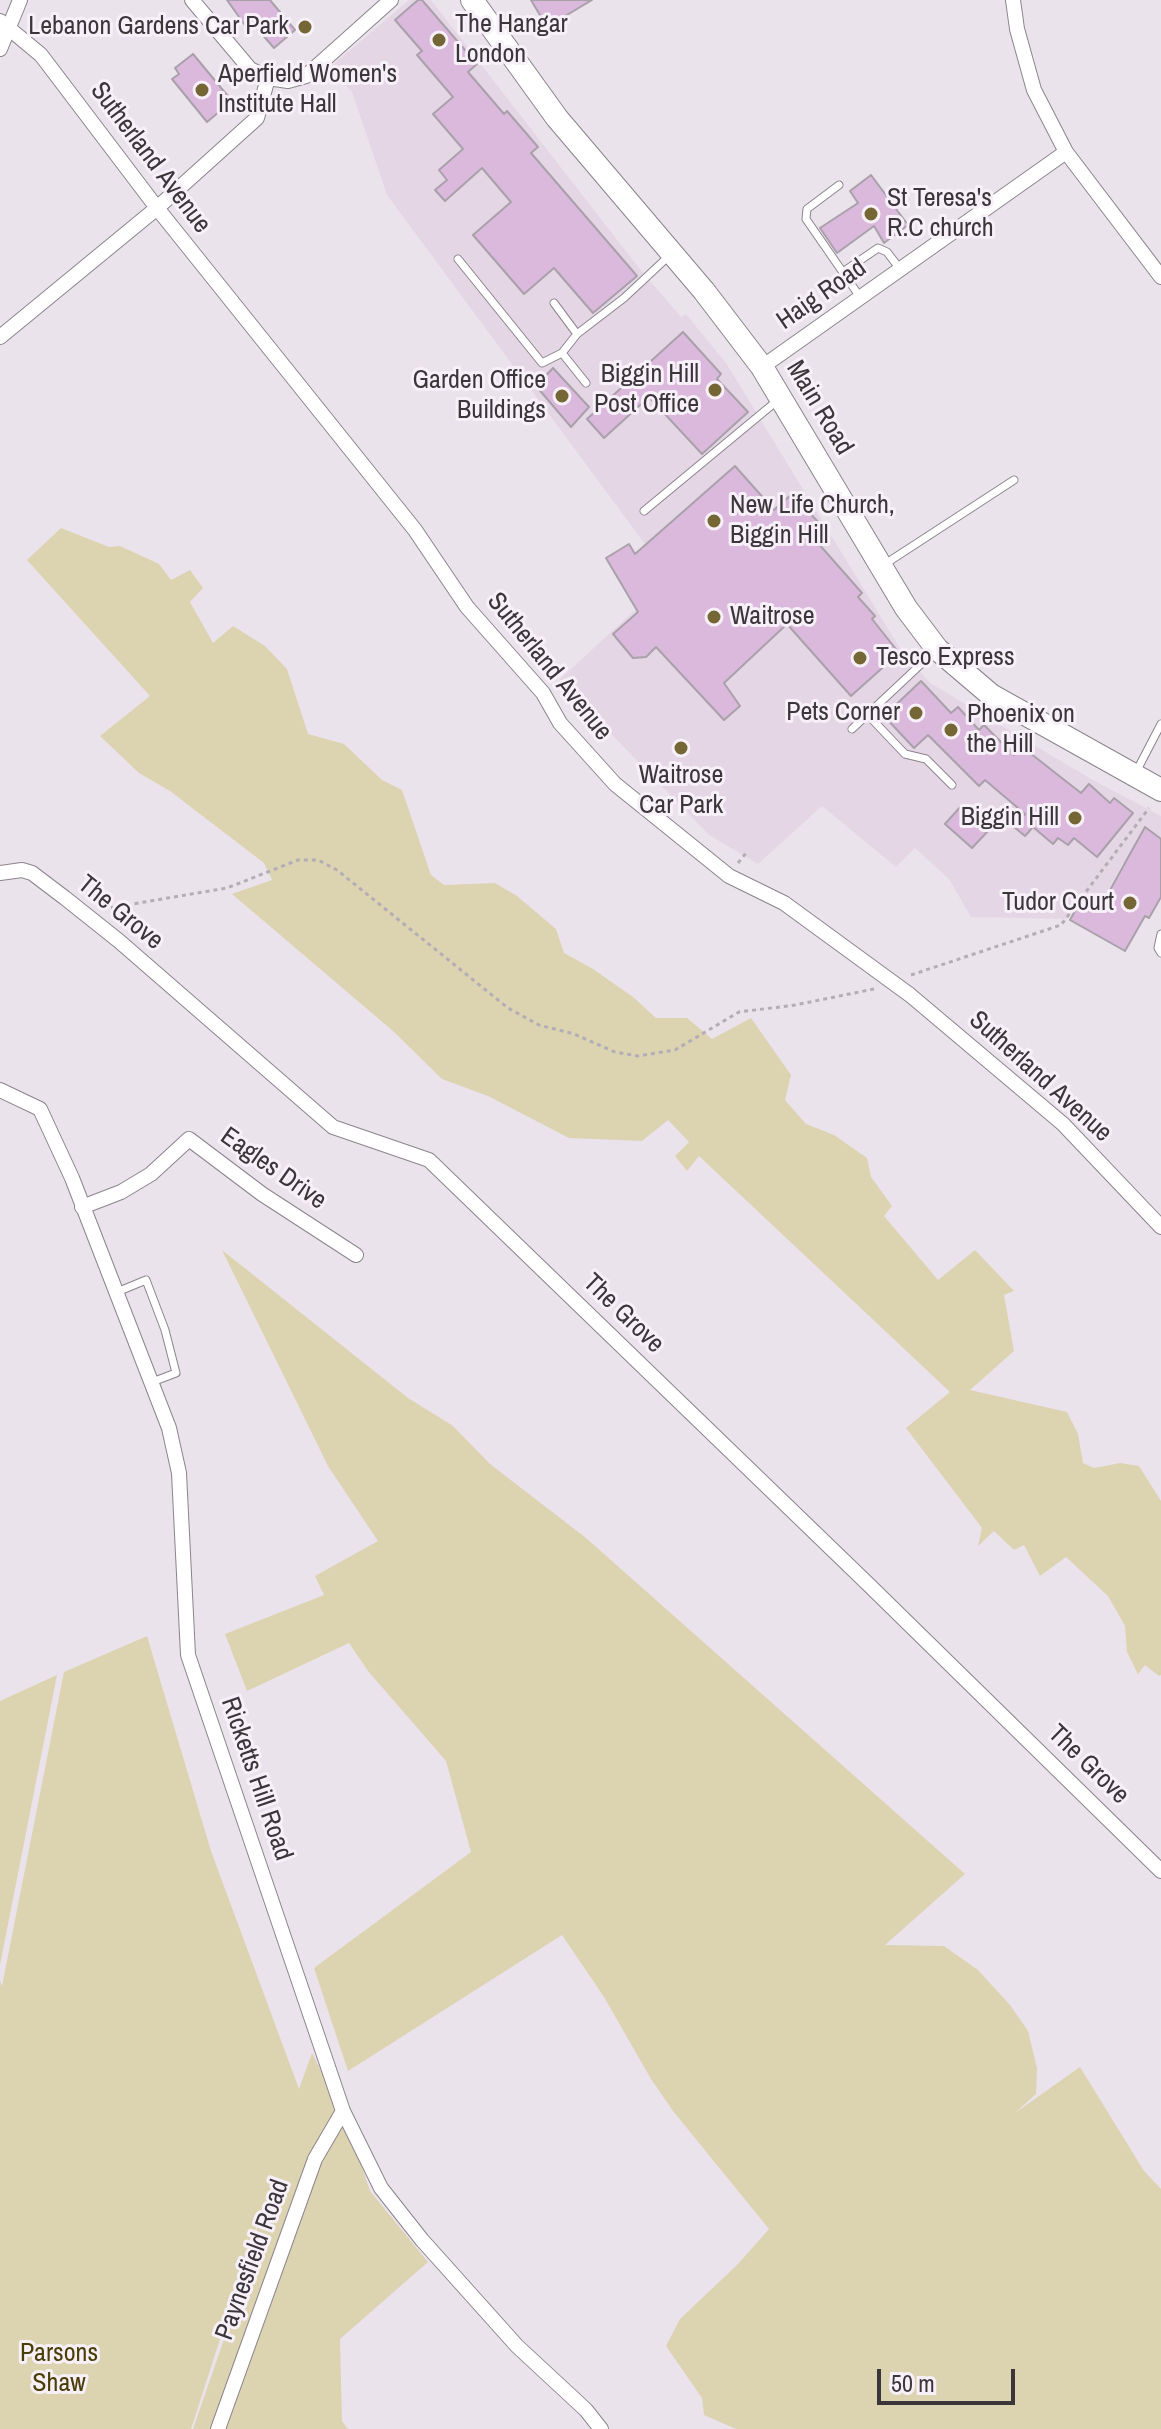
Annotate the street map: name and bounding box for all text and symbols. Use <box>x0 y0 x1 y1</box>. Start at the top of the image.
place label: The Hangar London <box>455 9 568 70</box>
place label: Lebanon Gardens Car Park <box>28 11 289 43</box>
marker: Lebanon Gardens Car Park <box>296 18 314 36</box>
marker: The Hangar London <box>430 31 448 49</box>
place label: Aperfield Women's Institute Hall <box>218 59 397 120</box>
street label: Sutherland Avenue <box>83 76 217 240</box>
marker: Aperfield Women's Institute Hall <box>193 81 211 99</box>
place label: St Teresa's R.C church <box>887 183 994 244</box>
marker: St Teresa's R.C church <box>862 205 880 223</box>
street label: Haig Road <box>771 253 873 337</box>
street label: Main Road <box>779 355 859 461</box>
place label: Biggin Hill Post Office <box>594 359 699 420</box>
place label: Garden Office Buildings <box>412 365 546 426</box>
marker: Biggin Hill Post Office <box>706 381 724 399</box>
marker: Garden Office Buildings <box>553 387 571 405</box>
place label: New Life Church, Biggin Hill <box>730 490 895 552</box>
marker: New Life Church, Biggin Hill <box>705 512 723 530</box>
street label: Sutherland Avenue <box>480 587 618 747</box>
place label: Waitrose <box>730 601 815 633</box>
marker: Waitrose <box>705 608 723 626</box>
place label: Tesco Express <box>876 642 1015 674</box>
marker: Tesco Express <box>851 649 869 667</box>
place label: Pets Corner <box>786 697 900 729</box>
place label: Phoenix on the Hill <box>967 699 1075 760</box>
marker: Pets Corner <box>907 704 925 722</box>
marker: Phoenix on the Hill <box>942 721 960 739</box>
marker: Waitrose Car Park <box>672 739 690 757</box>
place label: Waitrose Car Park <box>639 760 723 822</box>
place label: Biggin Hill <box>961 802 1059 834</box>
marker: Biggin Hill <box>1066 809 1084 827</box>
street label: The Grove <box>71 869 169 957</box>
place label: Tudor Court <box>1002 887 1114 919</box>
marker: Tudor Court <box>1121 894 1139 912</box>
street label: Sutherland Avenue <box>962 1005 1118 1149</box>
street label: Eagles Drive <box>214 1121 332 1217</box>
street label: The Grove <box>576 1268 670 1360</box>
street label: Ricketts Hill Road <box>213 1693 299 1865</box>
street label: The Grove <box>1041 1719 1135 1811</box>
street label: Paynesfield Road <box>210 2176 296 2344</box>
park label: Parsons Shaw <box>20 2338 98 2400</box>
scale bar <box>881 2353 1019 2403</box>
text: 50 m <box>891 2367 935 2399</box>

